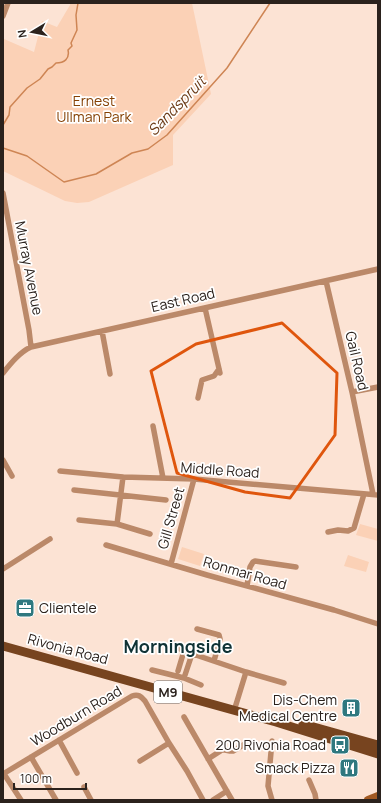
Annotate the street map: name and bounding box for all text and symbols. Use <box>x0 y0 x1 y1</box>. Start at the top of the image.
north arrow <box>12 12 52 52</box>
text: N <box>14 29 30 39</box>
water label: Sandspruit <box>143 70 212 140</box>
park label: Ernest Ullman Park <box>56 91 133 126</box>
street label: Murray Avenue <box>11 219 48 317</box>
street label: East Road <box>149 283 217 316</box>
street label: Gail Road <box>341 329 374 392</box>
street label: Middle Road <box>180 457 260 482</box>
street label: Gill Street <box>153 484 189 551</box>
street label: Ronmar Road <box>201 552 289 594</box>
office icon: Clientele <box>14 597 36 619</box>
place label: Clientele <box>39 598 97 617</box>
street label: Rivonia Road <box>26 629 110 668</box>
district label: Morningside <box>123 634 233 658</box>
street label: Woodburn Road <box>27 681 125 750</box>
road number: M9 <box>154 681 182 703</box>
place label: Dis-Chem Medical Centre <box>239 690 337 725</box>
building icon: Dis-Chem Medical Centre <box>340 697 362 719</box>
bus stop icon: 200 Rivonia Road <box>329 734 351 756</box>
place label: 200 Rivonia Road <box>216 735 326 754</box>
restaurant icon: Smack Pizza <box>338 757 360 779</box>
place label: Smack Pizza <box>255 758 335 777</box>
scale bar <box>14 765 86 791</box>
text: 100 m <box>20 770 52 787</box>

